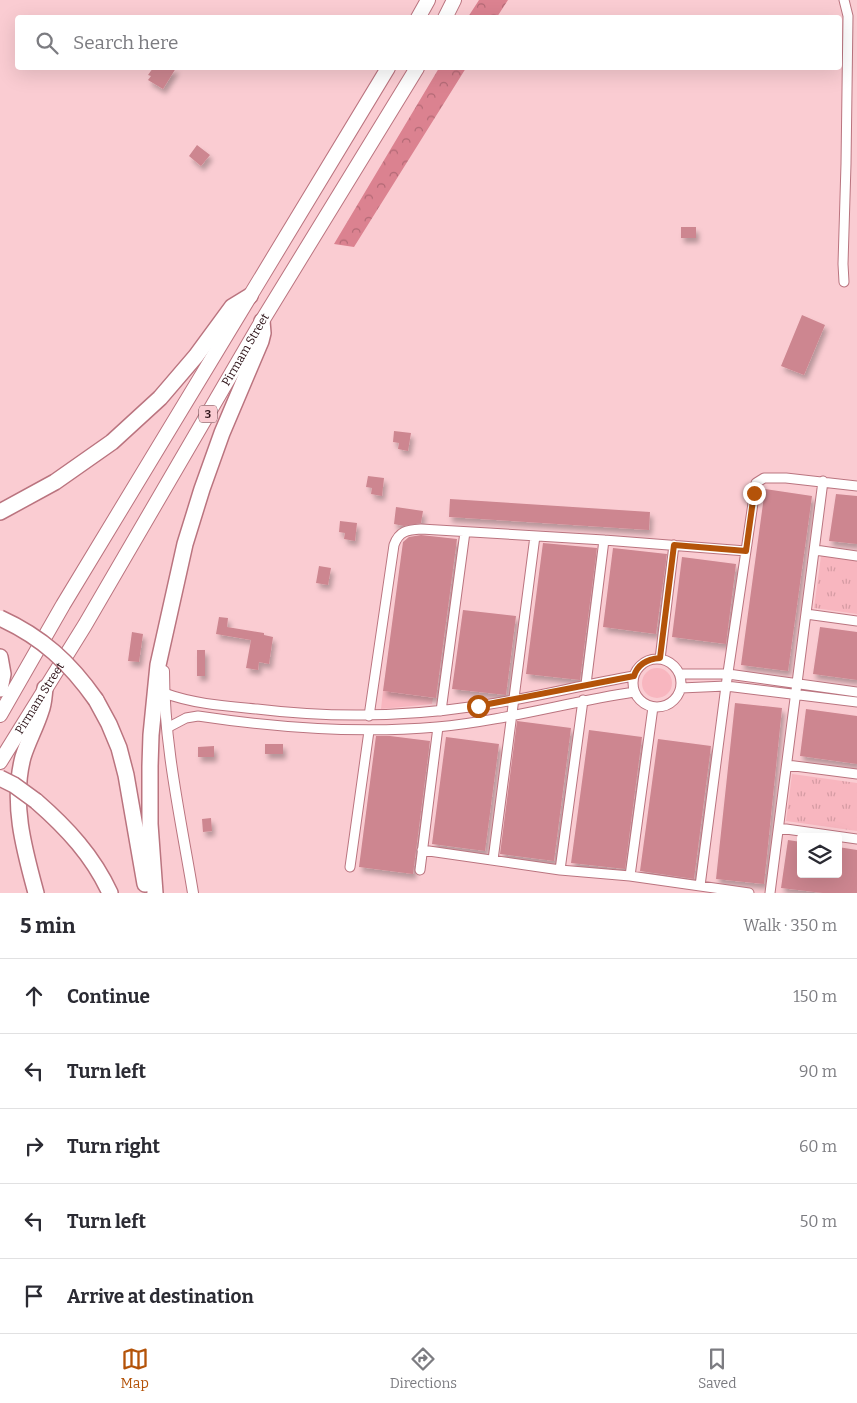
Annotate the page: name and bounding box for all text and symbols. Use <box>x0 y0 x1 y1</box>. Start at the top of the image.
search box <box>15 15 842 70</box>
icon: search <box>33 29 61 57</box>
text: Search here <box>73 31 178 54</box>
street label: Pirmam Street <box>219 310 272 388</box>
road number: 3 <box>199 406 217 422</box>
route end <box>743 482 766 505</box>
street label: Pirmam Street <box>12 659 67 737</box>
route start <box>467 695 490 718</box>
map controls <box>797 833 842 878</box>
button: layers <box>797 833 842 878</box>
text: 5 min <box>20 913 76 939</box>
text: Walk · 350 m <box>743 916 837 935</box>
icon: ahead <box>20 982 48 1010</box>
text: Continue <box>67 985 150 1008</box>
text: 150 m <box>793 987 837 1006</box>
icon: left <box>20 1057 48 1085</box>
text: Turn left <box>67 1060 146 1083</box>
text: 90 m <box>799 1062 837 1081</box>
icon: right <box>20 1132 48 1160</box>
text: Turn right <box>67 1135 160 1158</box>
text: 60 m <box>799 1137 837 1156</box>
icon: left <box>20 1207 48 1235</box>
text: Turn left <box>67 1210 146 1233</box>
text: 50 m <box>800 1212 837 1231</box>
icon: arrive <box>20 1282 48 1310</box>
text: Arrive at destination <box>67 1285 254 1308</box>
tab: Map <box>120 1345 149 1392</box>
tab: Directions <box>390 1345 457 1392</box>
tab: Saved <box>698 1345 737 1392</box>

